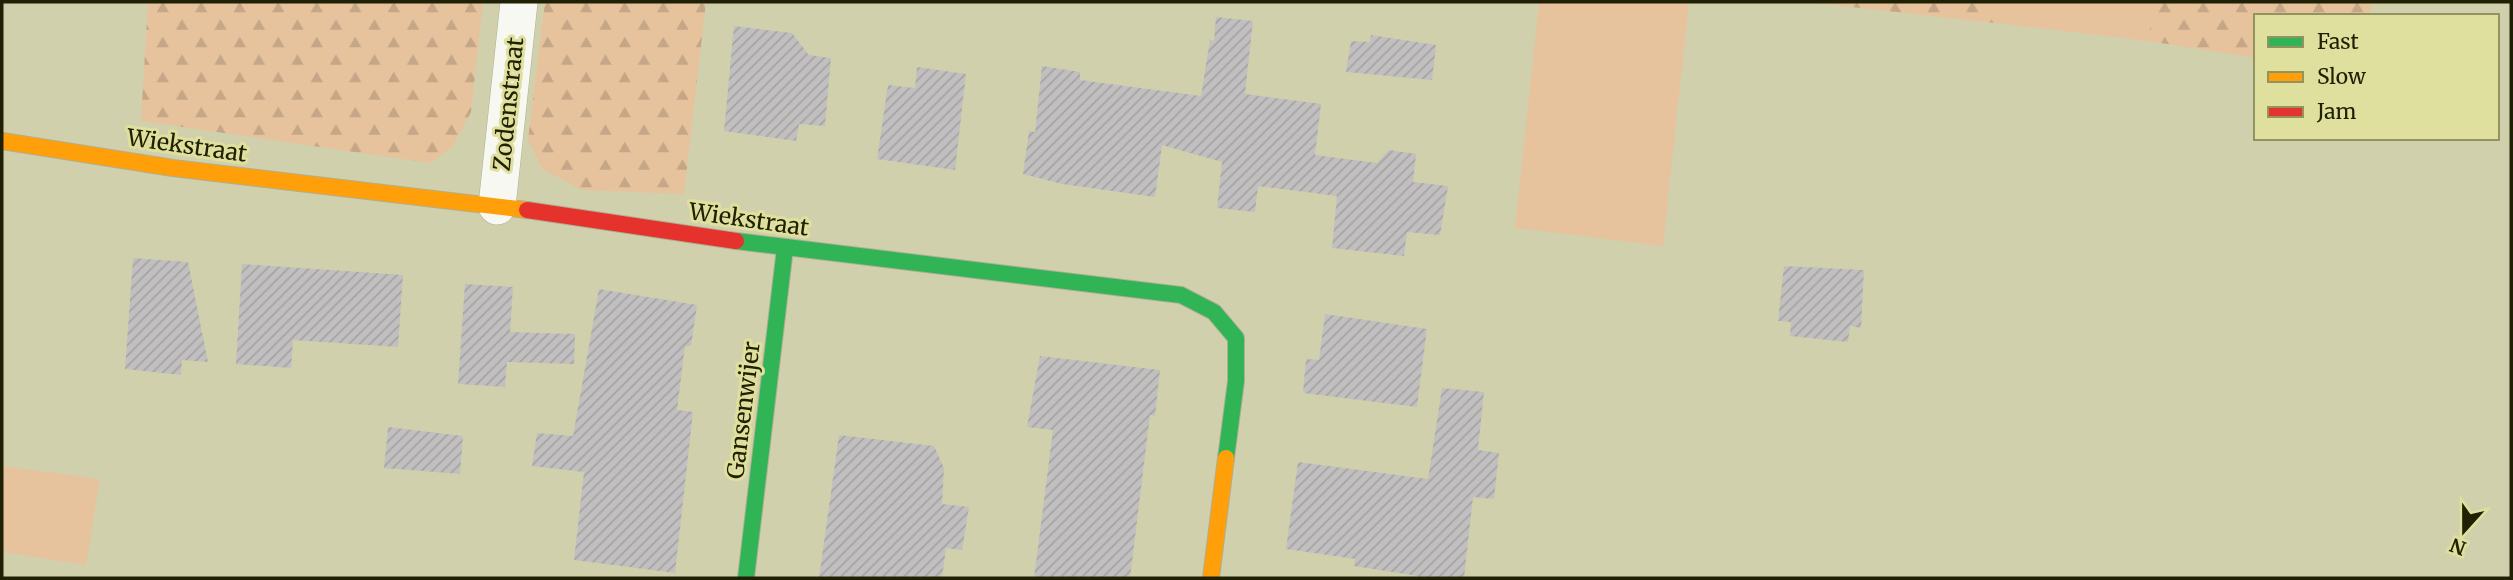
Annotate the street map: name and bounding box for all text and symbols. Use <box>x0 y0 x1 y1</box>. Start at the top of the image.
legend <box>2254 14 2499 140</box>
text: Fast <box>2317 28 2359 55</box>
street label: Zodenstraat <box>487 36 529 172</box>
text: Slow <box>2317 63 2366 90</box>
text: Jam <box>2316 98 2356 125</box>
street label: Wiekstraat <box>124 122 249 168</box>
street label: Wiekstraat <box>686 196 811 242</box>
street label: Gansenwijer <box>720 340 766 480</box>
north arrow <box>2429 496 2499 566</box>
text: N <box>2447 533 2469 561</box>

